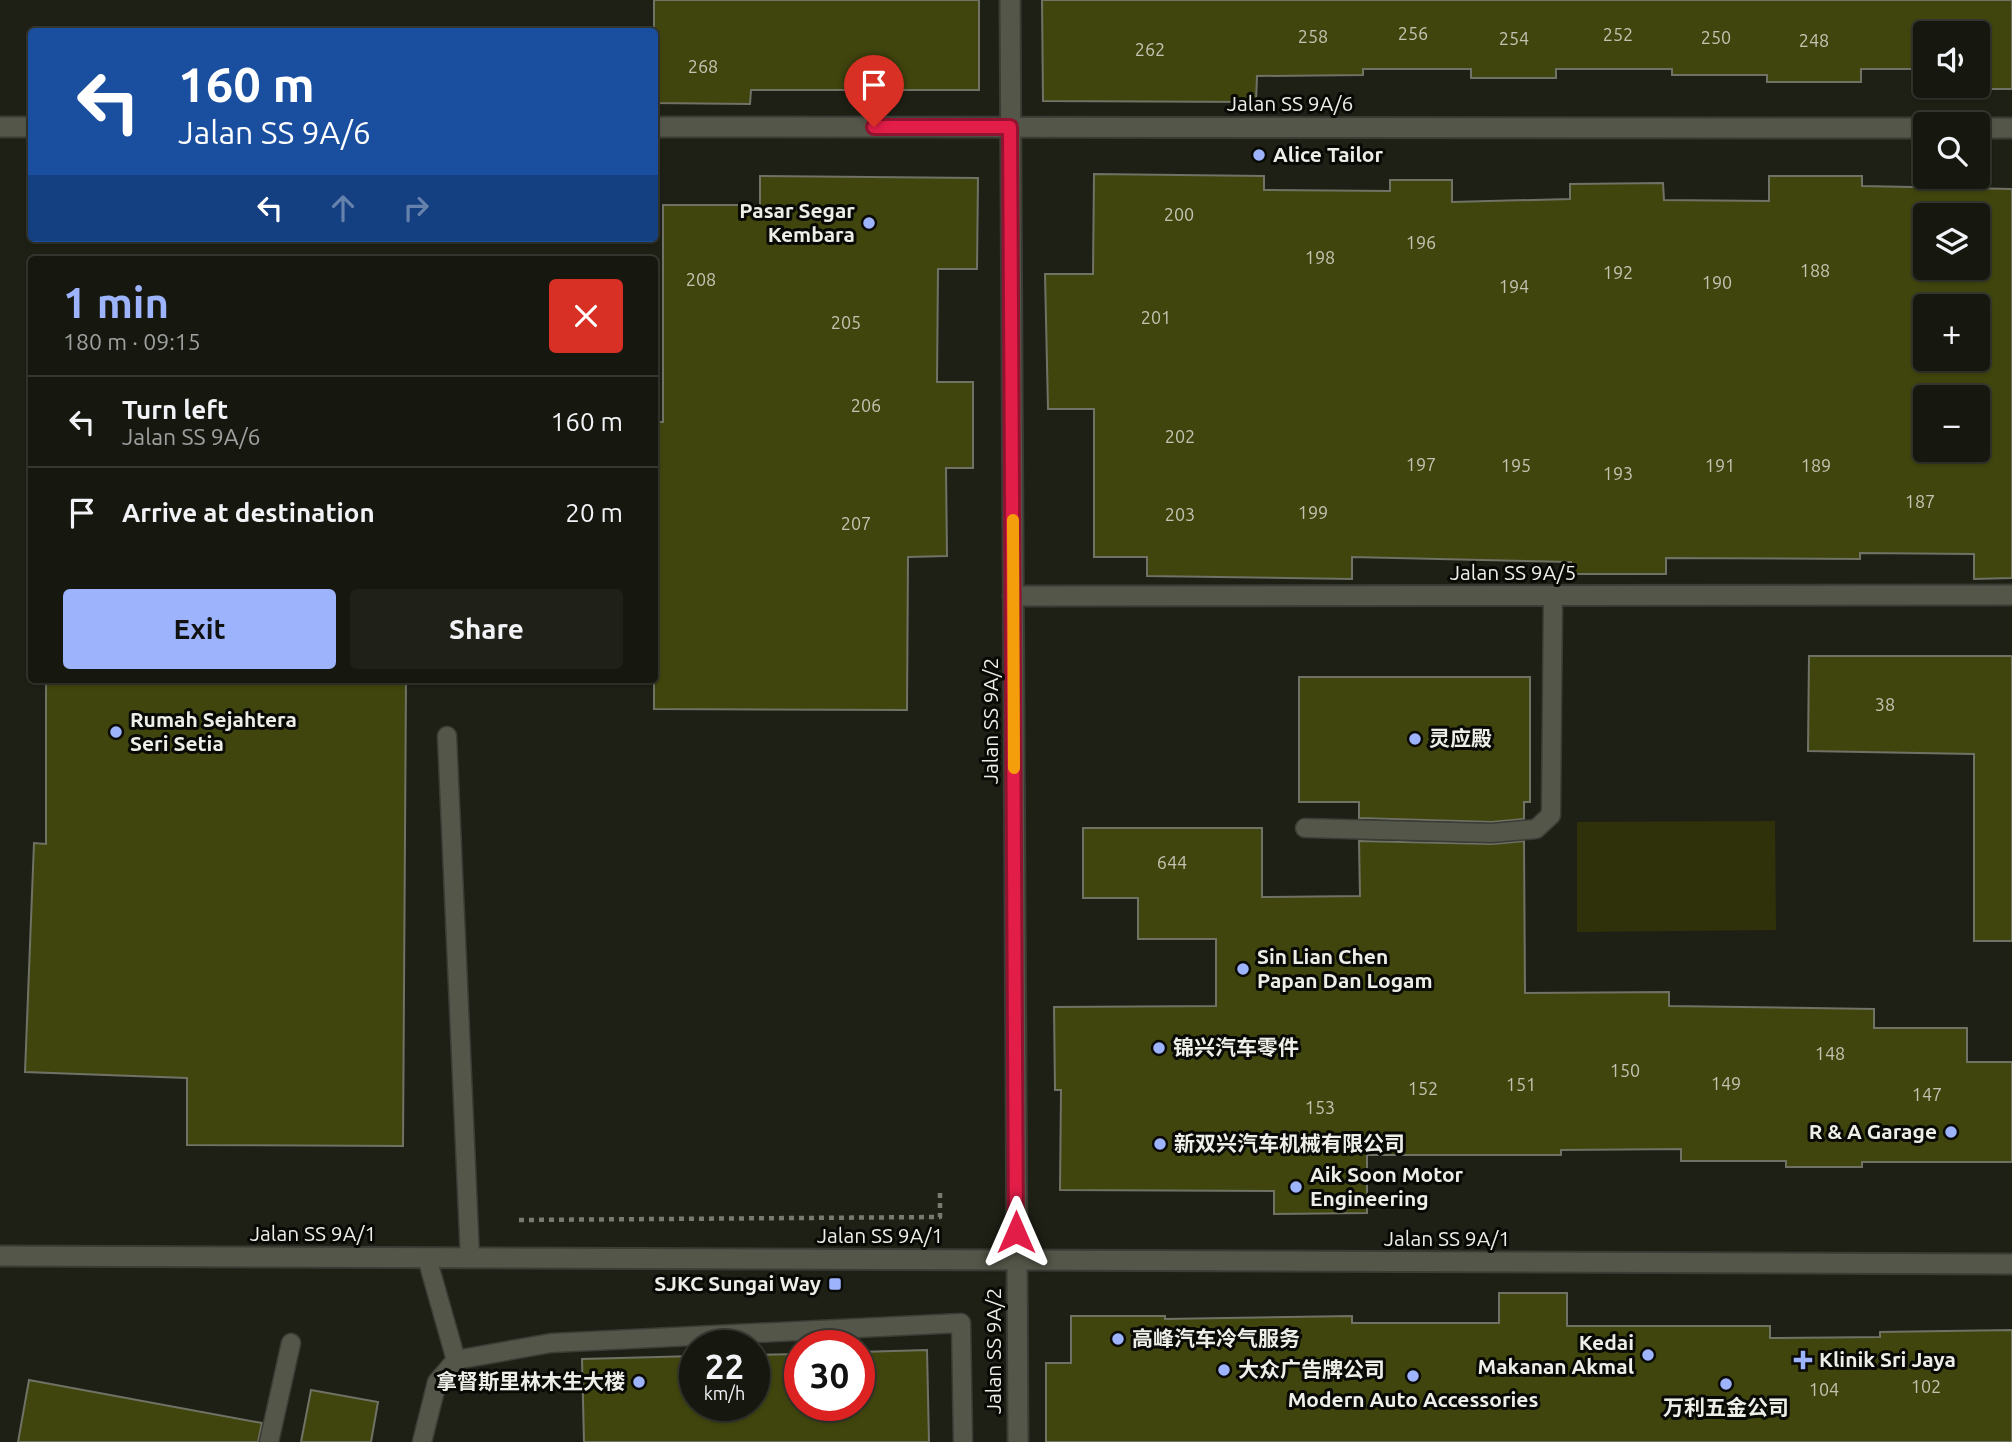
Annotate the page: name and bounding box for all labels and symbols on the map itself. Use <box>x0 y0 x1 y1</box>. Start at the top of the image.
house number: 256 <box>1398 23 1428 43</box>
house number: 252 <box>1603 24 1633 44</box>
house number: 258 <box>1298 26 1328 46</box>
house number: 250 <box>1701 27 1731 47</box>
house number: 254 <box>1499 28 1529 48</box>
house number: 248 <box>1799 30 1829 50</box>
house number: 262 <box>1135 39 1165 59</box>
pin <box>844 55 904 127</box>
house number: 268 <box>688 56 718 76</box>
street label: Jalan SS 9A/6 <box>1227 91 1353 115</box>
place label: Alice Tailor <box>1273 142 1383 166</box>
marker: Alice Tailor <box>1251 147 1267 163</box>
place label: Pasar Segar Kembara <box>739 198 855 246</box>
house number: 200 <box>1164 204 1194 224</box>
marker: Pasar Segar Kembara <box>861 215 877 231</box>
house number: 196 <box>1406 232 1436 252</box>
house number: 198 <box>1305 247 1335 267</box>
house number: 188 <box>1800 260 1830 280</box>
house number: 192 <box>1603 262 1633 282</box>
house number: 208 <box>686 269 716 289</box>
house number: 190 <box>1702 272 1732 292</box>
house number: 194 <box>1499 276 1529 296</box>
house number: 201 <box>1141 307 1171 327</box>
house number: 205 <box>831 312 861 332</box>
house number: 206 <box>851 395 881 415</box>
house number: 202 <box>1165 426 1195 446</box>
house number: 197 <box>1406 454 1436 474</box>
house number: 195 <box>1501 455 1531 475</box>
house number: 191 <box>1705 455 1735 475</box>
house number: 189 <box>1801 455 1831 475</box>
house number: 193 <box>1603 463 1633 483</box>
house number: 187 <box>1905 491 1935 511</box>
house number: 199 <box>1298 502 1328 522</box>
house number: 203 <box>1165 504 1195 524</box>
house number: 207 <box>841 513 871 533</box>
street label: Jalan SS 9A/5 <box>1450 560 1576 584</box>
street label: Jalan SS 9A/2 <box>978 658 1002 784</box>
house number: 38 <box>1875 694 1895 714</box>
place label: Rumah Sejahtera Seri Setia <box>130 707 297 755</box>
marker: Rumah Sejahtera Seri Setia <box>108 724 124 740</box>
place label: 灵应殿 <box>1429 726 1492 750</box>
marker: 灵应殿 <box>1407 731 1423 747</box>
house number: 644 <box>1157 852 1187 872</box>
place label: Sin Lian Chen Papan Dan Logam <box>1257 944 1433 992</box>
marker: Sin Lian Chen Papan Dan Logam <box>1235 961 1251 977</box>
place label: 锦兴汽车零件 <box>1173 1035 1299 1059</box>
marker: 锦兴汽车零件 <box>1151 1040 1167 1056</box>
house number: 148 <box>1815 1043 1845 1063</box>
house number: 150 <box>1610 1060 1640 1080</box>
house number: 149 <box>1711 1073 1741 1093</box>
house number: 151 <box>1506 1074 1536 1094</box>
house number: 152 <box>1408 1078 1438 1098</box>
house number: 147 <box>1912 1084 1942 1104</box>
house number: 153 <box>1305 1097 1335 1117</box>
place label: R & A Garage <box>1809 1119 1937 1143</box>
marker: R & A Garage <box>1943 1124 1959 1140</box>
place label: 新双兴汽车机械有限公司 <box>1174 1131 1405 1155</box>
marker: 新双兴汽车机械有限公司 <box>1152 1136 1168 1152</box>
place label: Aik Soon Motor Engineering <box>1310 1162 1464 1210</box>
marker: Aik Soon Motor Engineering <box>1288 1179 1304 1195</box>
position arrow <box>979 1195 1053 1269</box>
street label: Jalan SS 9A/1 <box>250 1221 376 1245</box>
street label: Jalan SS 9A/1 <box>817 1223 943 1247</box>
street label: Jalan SS 9A/1 <box>1384 1226 1510 1250</box>
place label: SJKC Sungai Way <box>654 1271 821 1295</box>
marker: SJKC Sungai Way <box>827 1276 843 1292</box>
street label: Jalan SS 9A/2 <box>981 1288 1005 1414</box>
place label: 高峰汽车冷气服务 <box>1132 1326 1300 1350</box>
speed limit sign: 30 <box>784 1330 875 1421</box>
place label: Kedai Makanan Akmal <box>1478 1330 1634 1378</box>
marker: 高峰汽车冷气服务 <box>1110 1331 1126 1347</box>
marker: Kedai Makanan Akmal <box>1640 1347 1656 1363</box>
place label: Klinik Sri Jaya <box>1819 1347 1956 1371</box>
marker: Klinik Sri Jaya <box>1793 1350 1813 1370</box>
place label: 大众广告牌公司 <box>1238 1357 1385 1381</box>
marker: 大众广告牌公司 <box>1216 1362 1232 1378</box>
marker: Modern Auto Accessories <box>1405 1368 1421 1384</box>
place label: 拿督斯里林木生大楼 <box>436 1369 625 1393</box>
marker: 拿督斯里林木生大楼 <box>631 1374 647 1390</box>
marker: 万利五金公司 <box>1718 1376 1734 1392</box>
house number: 102 <box>1911 1376 1941 1396</box>
house number: 104 <box>1809 1379 1839 1399</box>
place label: Modern Auto Accessories <box>1288 1387 1538 1411</box>
place label: 万利五金公司 <box>1663 1395 1789 1419</box>

